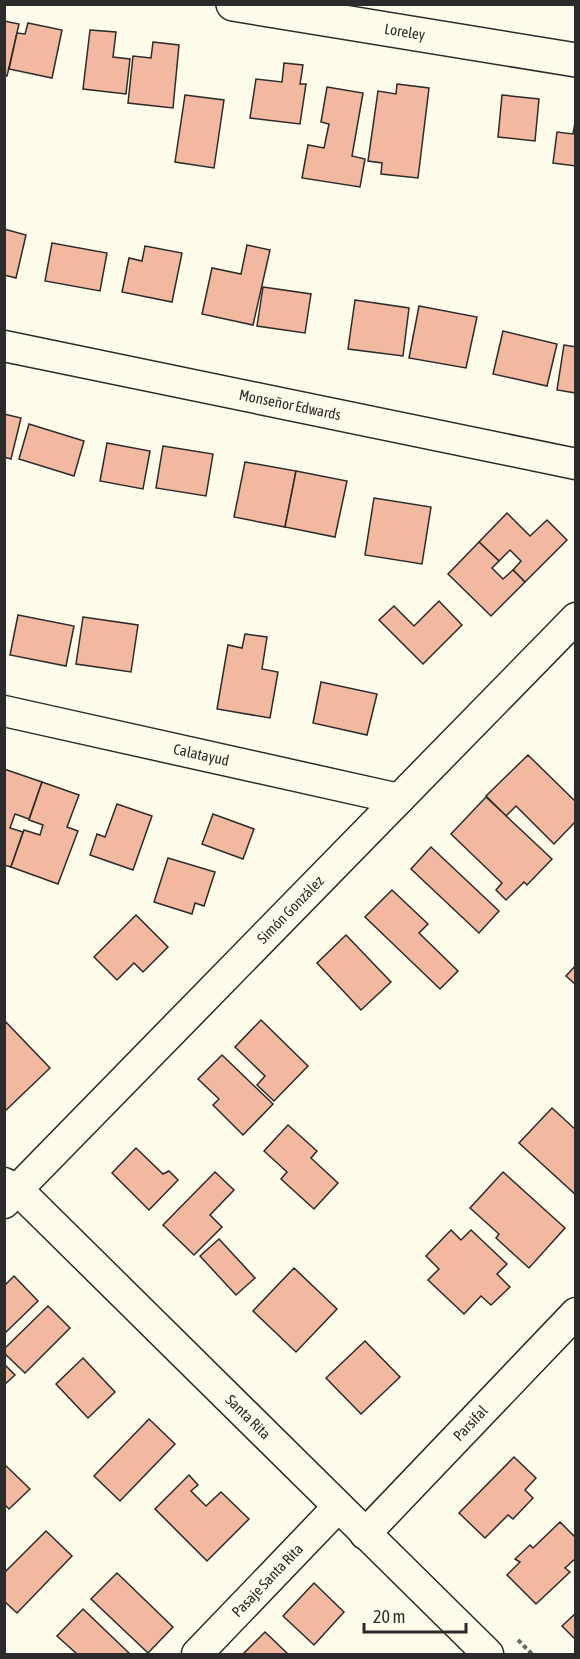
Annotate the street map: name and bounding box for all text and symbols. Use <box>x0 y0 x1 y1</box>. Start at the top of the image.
street label: Loreley <box>383 20 426 43</box>
street label: Monseñor Edwards <box>238 386 342 423</box>
street label: Calatayud <box>172 740 231 769</box>
street label: Simón González <box>254 872 327 947</box>
street label: Santa Rita <box>222 1391 274 1443</box>
street label: Parsifal <box>450 1402 491 1444</box>
street label: Pasaje Santa Rita <box>228 1540 306 1620</box>
scale bar <box>364 1596 466 1634</box>
text: 20 m <box>373 1606 405 1627</box>

